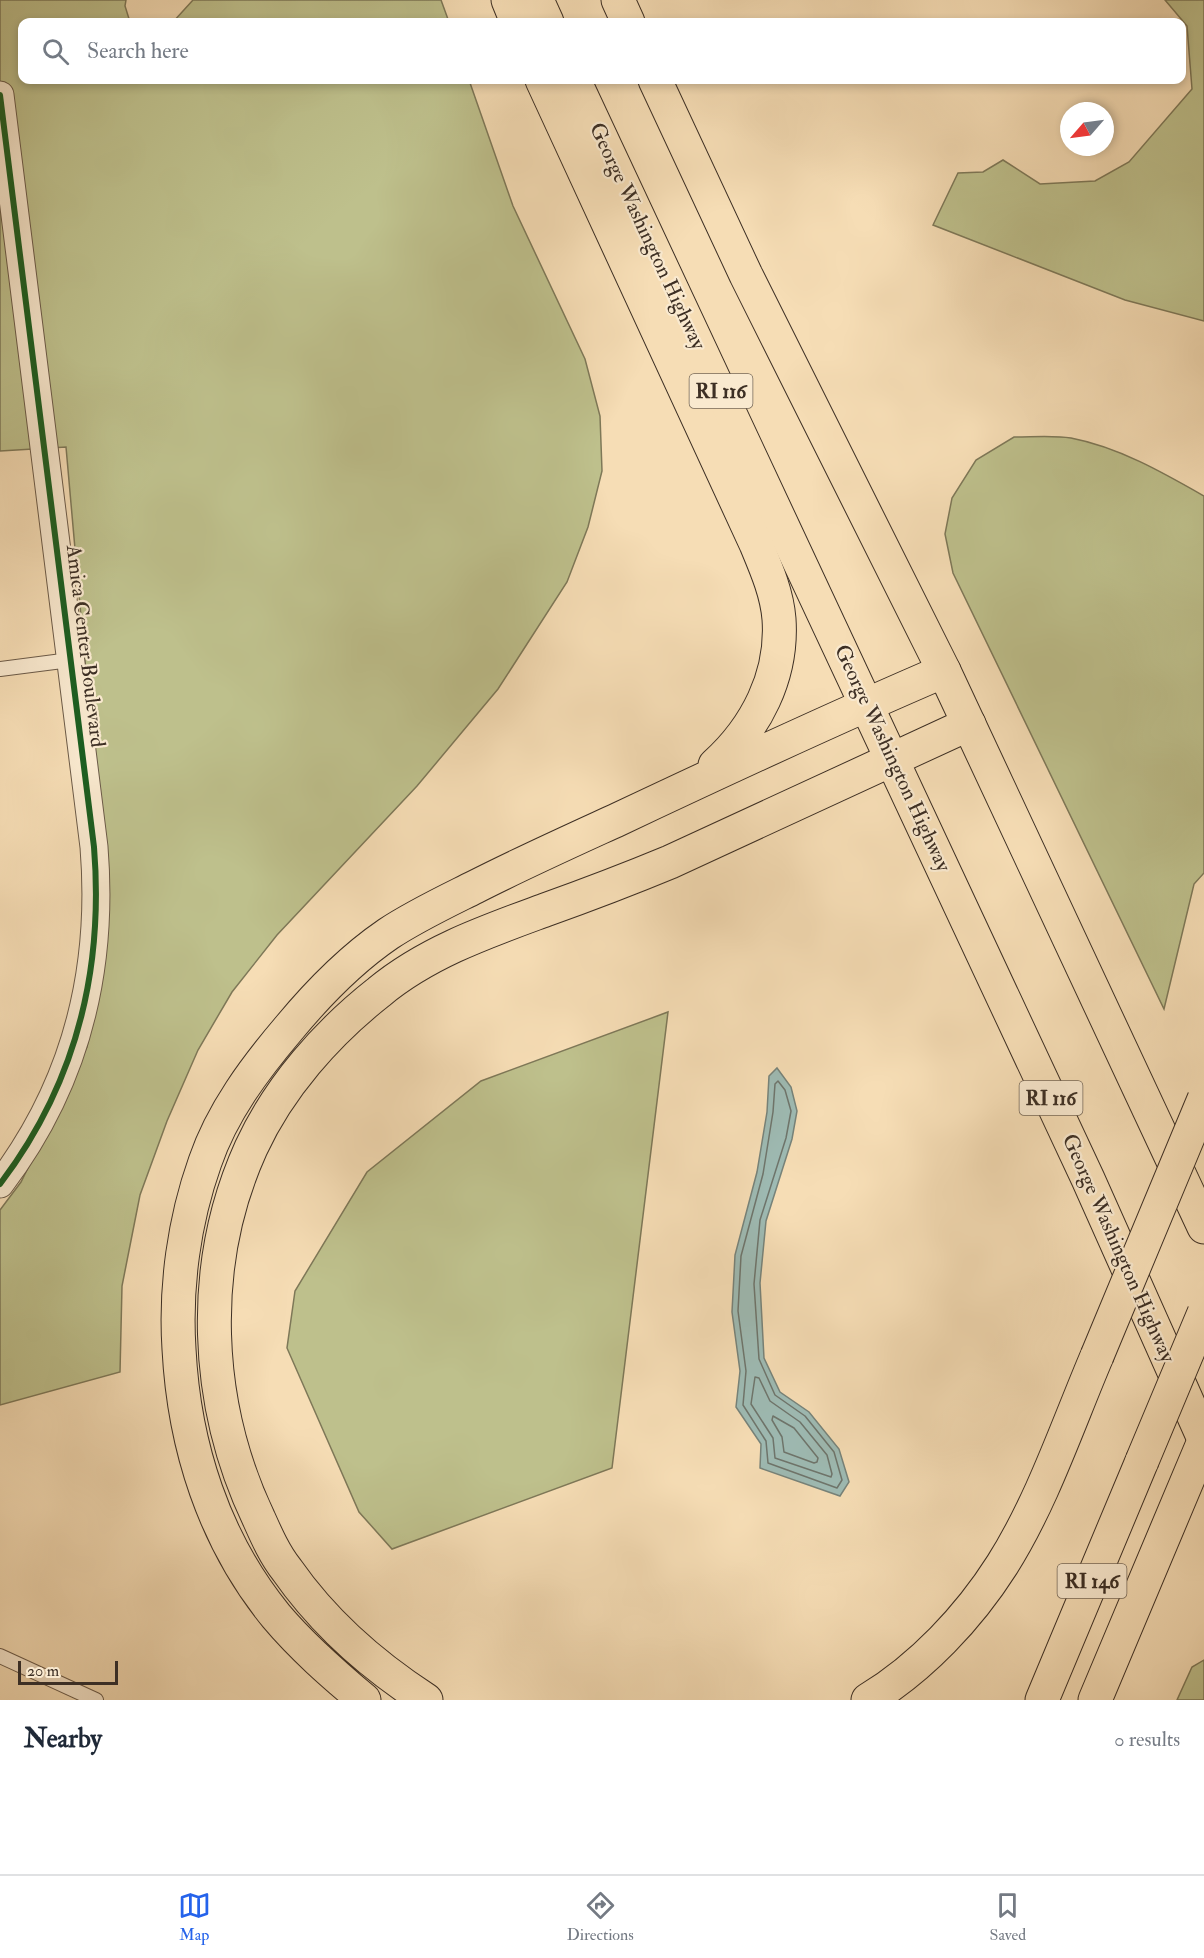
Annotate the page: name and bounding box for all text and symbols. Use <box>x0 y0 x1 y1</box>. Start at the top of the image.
search box <box>18 18 1186 84</box>
icon: search <box>39 35 72 68</box>
text: Search here <box>87 37 189 65</box>
north arrow <box>1060 102 1114 156</box>
street label: George Washington Highway <box>583 118 712 355</box>
road number: RI 116 <box>690 374 752 408</box>
street label: Amica Center Boulevard <box>60 542 111 749</box>
street label: George Washington Highway <box>828 640 957 877</box>
road number: RI 116 <box>1020 1081 1082 1115</box>
street label: George Washington Highway <box>1056 1130 1181 1367</box>
road number: RI 146 <box>1058 1564 1126 1598</box>
scale bar <box>18 1658 118 1686</box>
text: 20 m <box>27 1661 59 1681</box>
text: Nearby <box>24 1723 102 1755</box>
text: 0 results <box>1114 1727 1180 1752</box>
tab: Map <box>178 1889 211 1945</box>
tab: Directions <box>567 1889 634 1945</box>
tab: Saved <box>990 1889 1026 1945</box>

